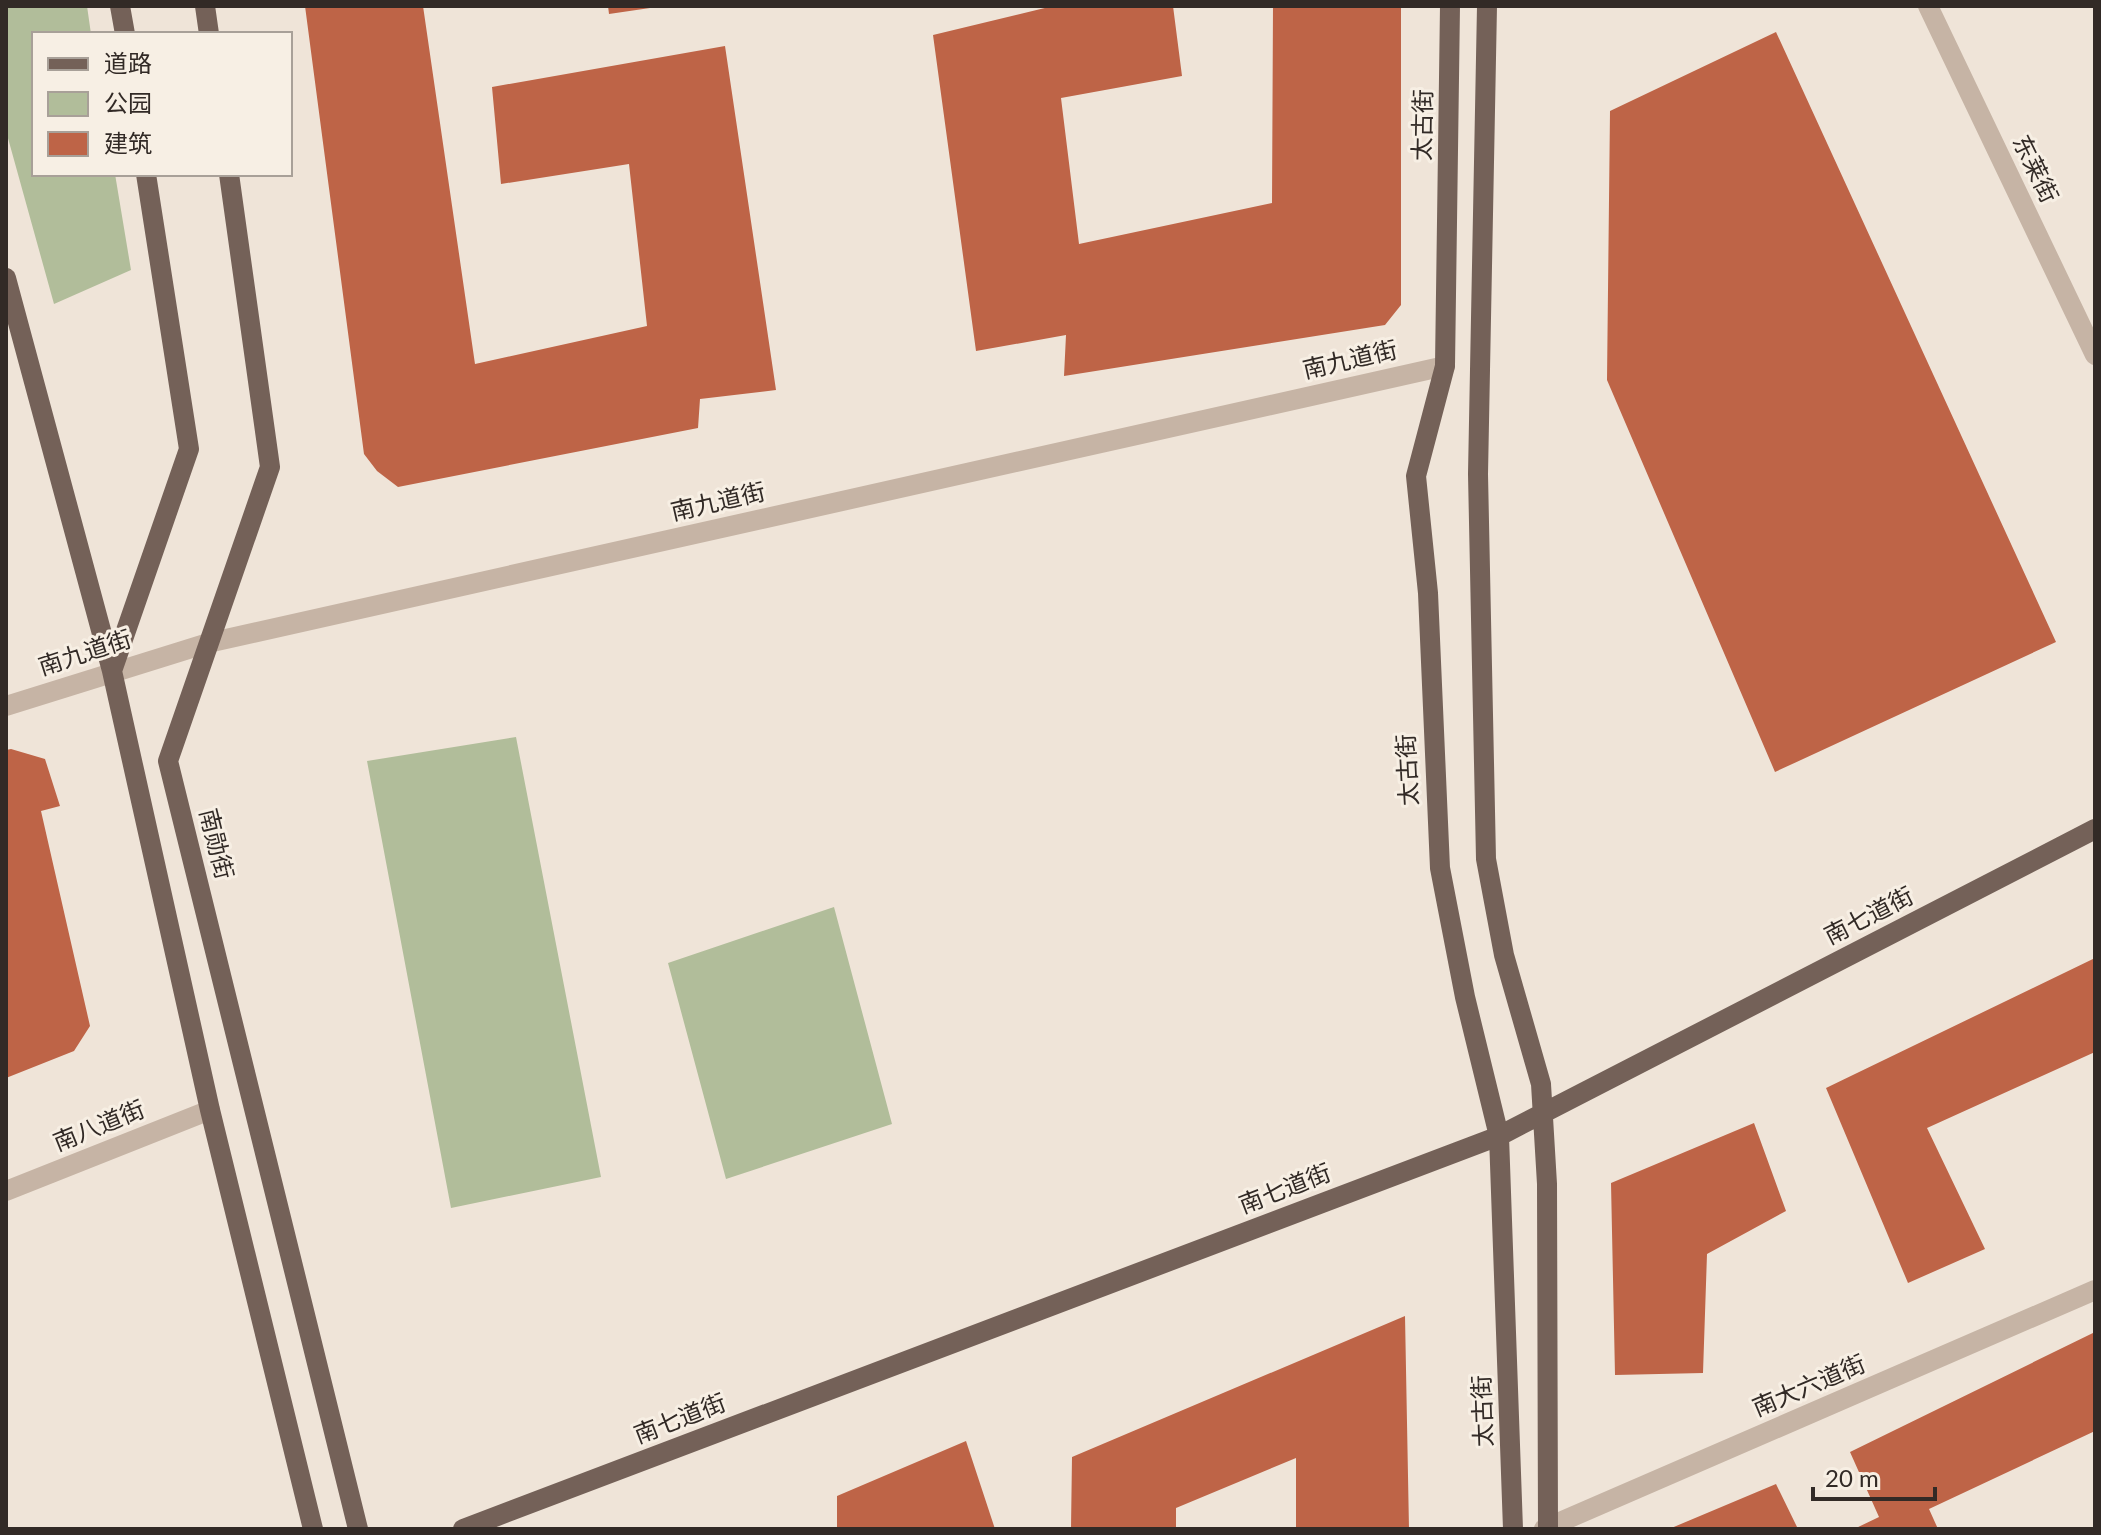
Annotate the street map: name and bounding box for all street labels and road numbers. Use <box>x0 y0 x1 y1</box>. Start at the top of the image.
street label: 太古街 <box>1406 89 1437 161</box>
street label: 东莱街 <box>2008 130 2065 207</box>
street label: 南九道街 <box>1300 334 1400 383</box>
street label: 南九道街 <box>668 476 768 525</box>
street label: 南九道街 <box>34 623 135 680</box>
street label: 太古街 <box>1390 733 1423 807</box>
street label: 南勋街 <box>195 805 240 882</box>
street label: 南七道街 <box>1819 880 1918 949</box>
street label: 南八道街 <box>49 1093 148 1156</box>
street label: 南七道街 <box>1234 1157 1334 1218</box>
street label: 南大六道街 <box>1748 1348 1869 1421</box>
street label: 太古街 <box>1466 1375 1497 1448</box>
street label: 南七道街 <box>629 1387 729 1448</box>

